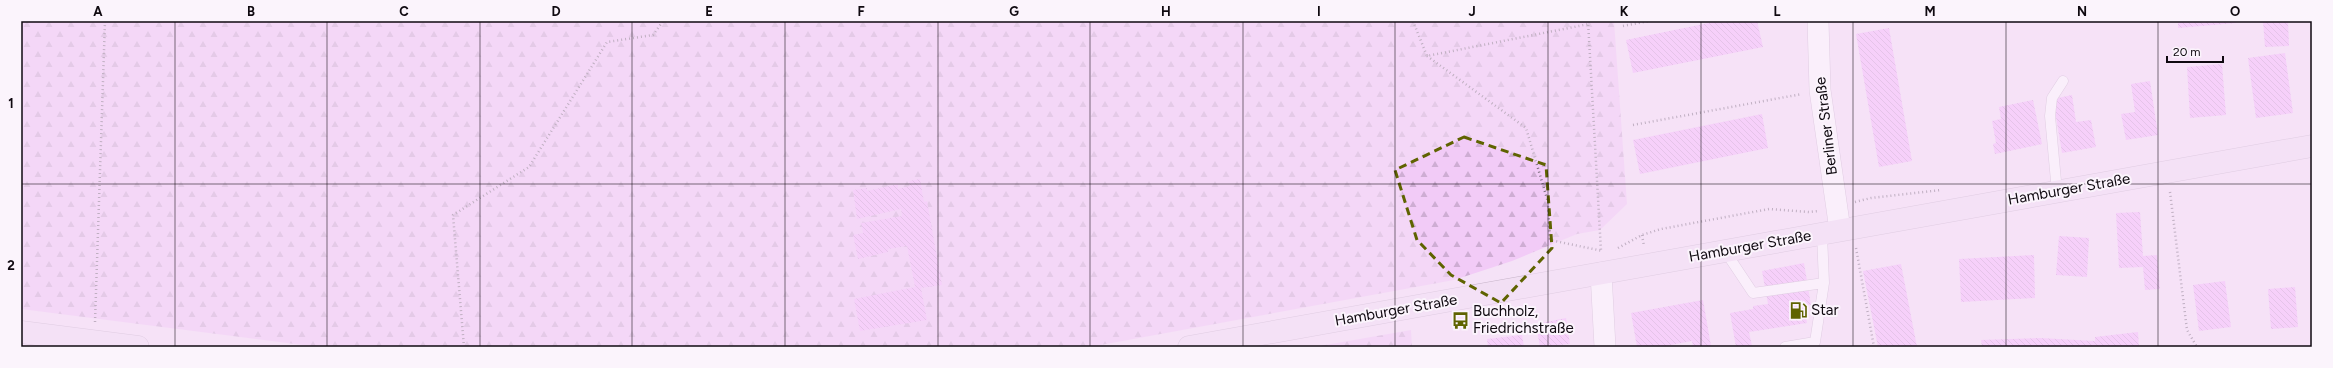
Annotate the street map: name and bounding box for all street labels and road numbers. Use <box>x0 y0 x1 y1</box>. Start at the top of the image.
street label: Berliner Straße <box>1811 76 1841 176</box>
street label: Hamburger Straße <box>2006 169 2132 209</box>
street label: Hamburger Straße <box>1687 226 1813 266</box>
street label: Hamburger Straße <box>1333 290 1459 330</box>

